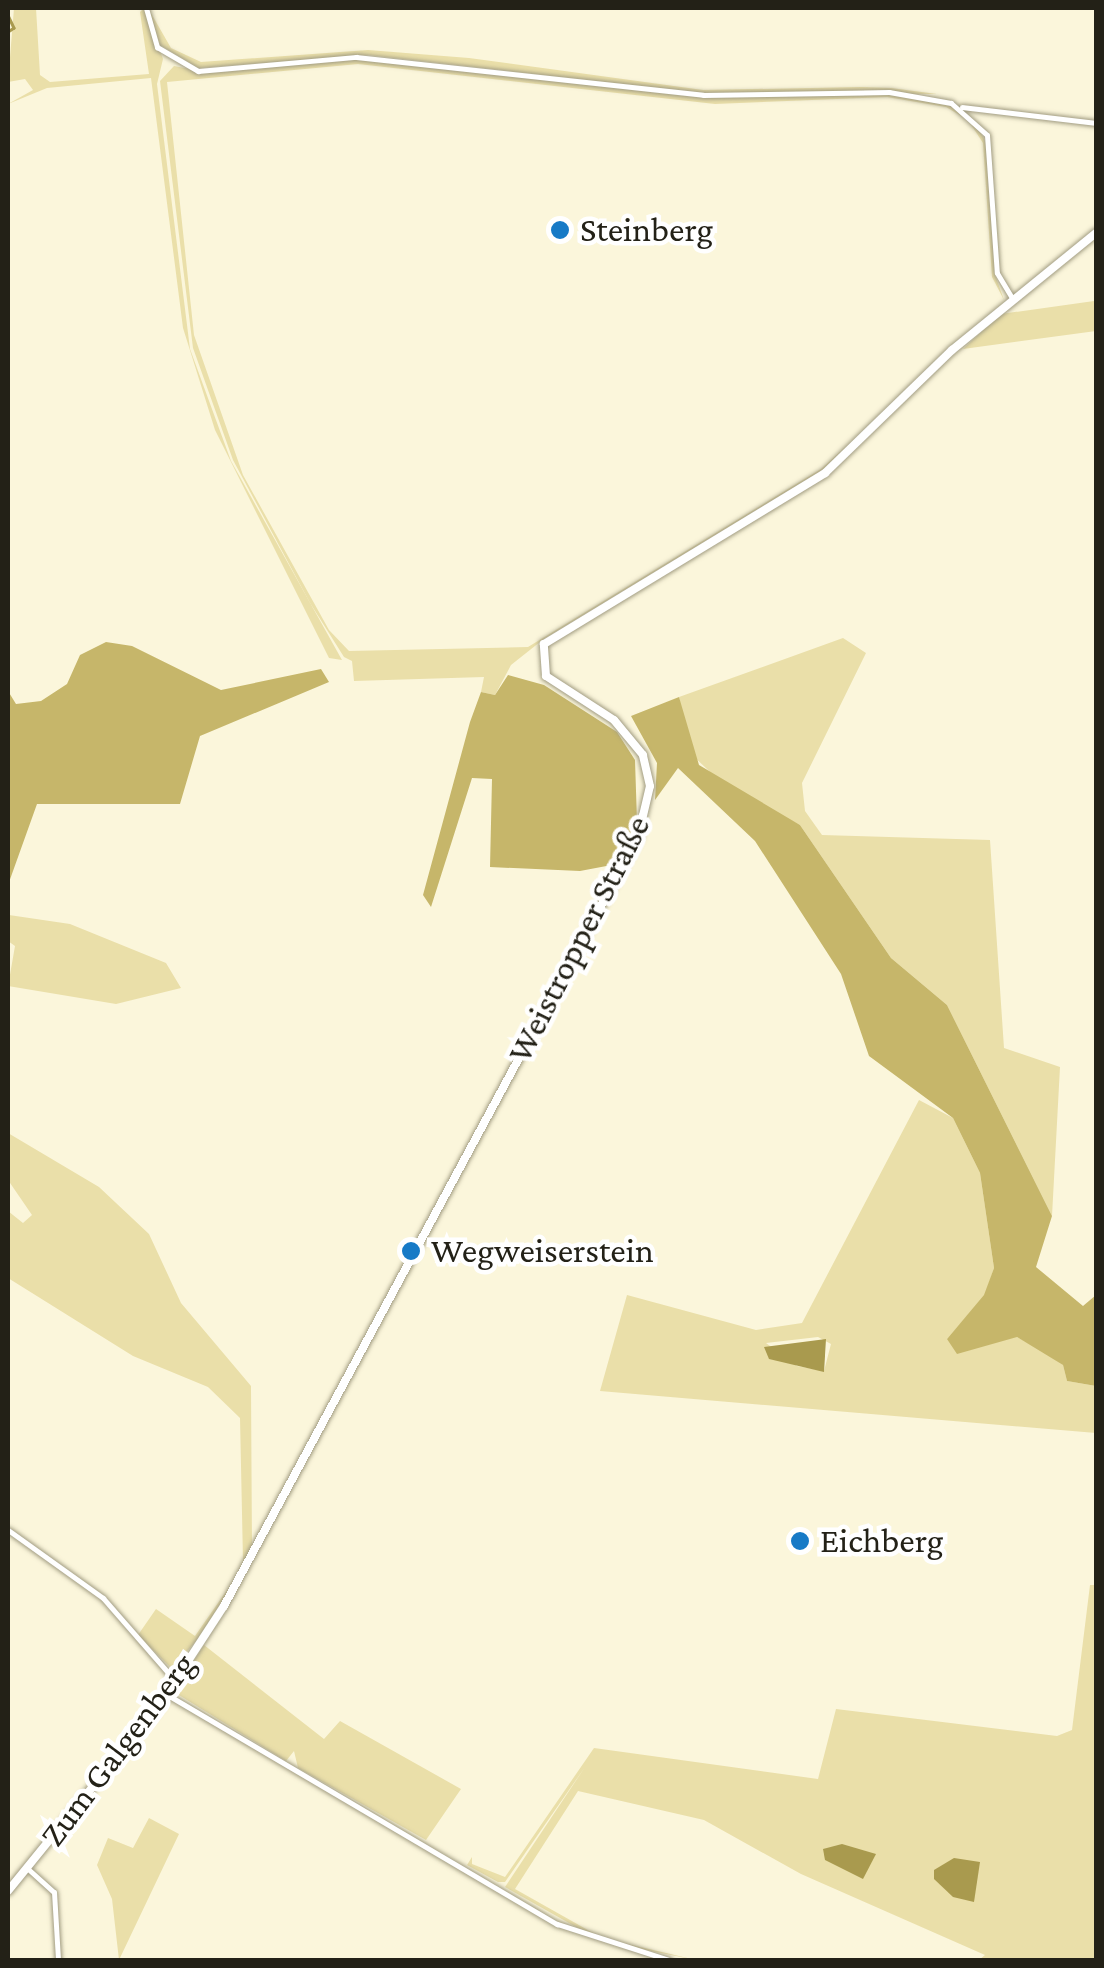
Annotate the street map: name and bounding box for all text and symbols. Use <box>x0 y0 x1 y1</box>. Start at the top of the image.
place label: Steinberg <box>580 209 713 251</box>
marker: Steinberg <box>549 219 571 241</box>
street label: Weistropper Straße <box>499 809 659 1069</box>
place label: Wegweiserstein <box>431 1230 654 1272</box>
marker: Wegweiserstein <box>400 1240 422 1262</box>
place label: Eichberg <box>820 1520 943 1562</box>
marker: Eichberg <box>789 1530 811 1552</box>
street label: Zum Galgenberg <box>32 1645 204 1855</box>

